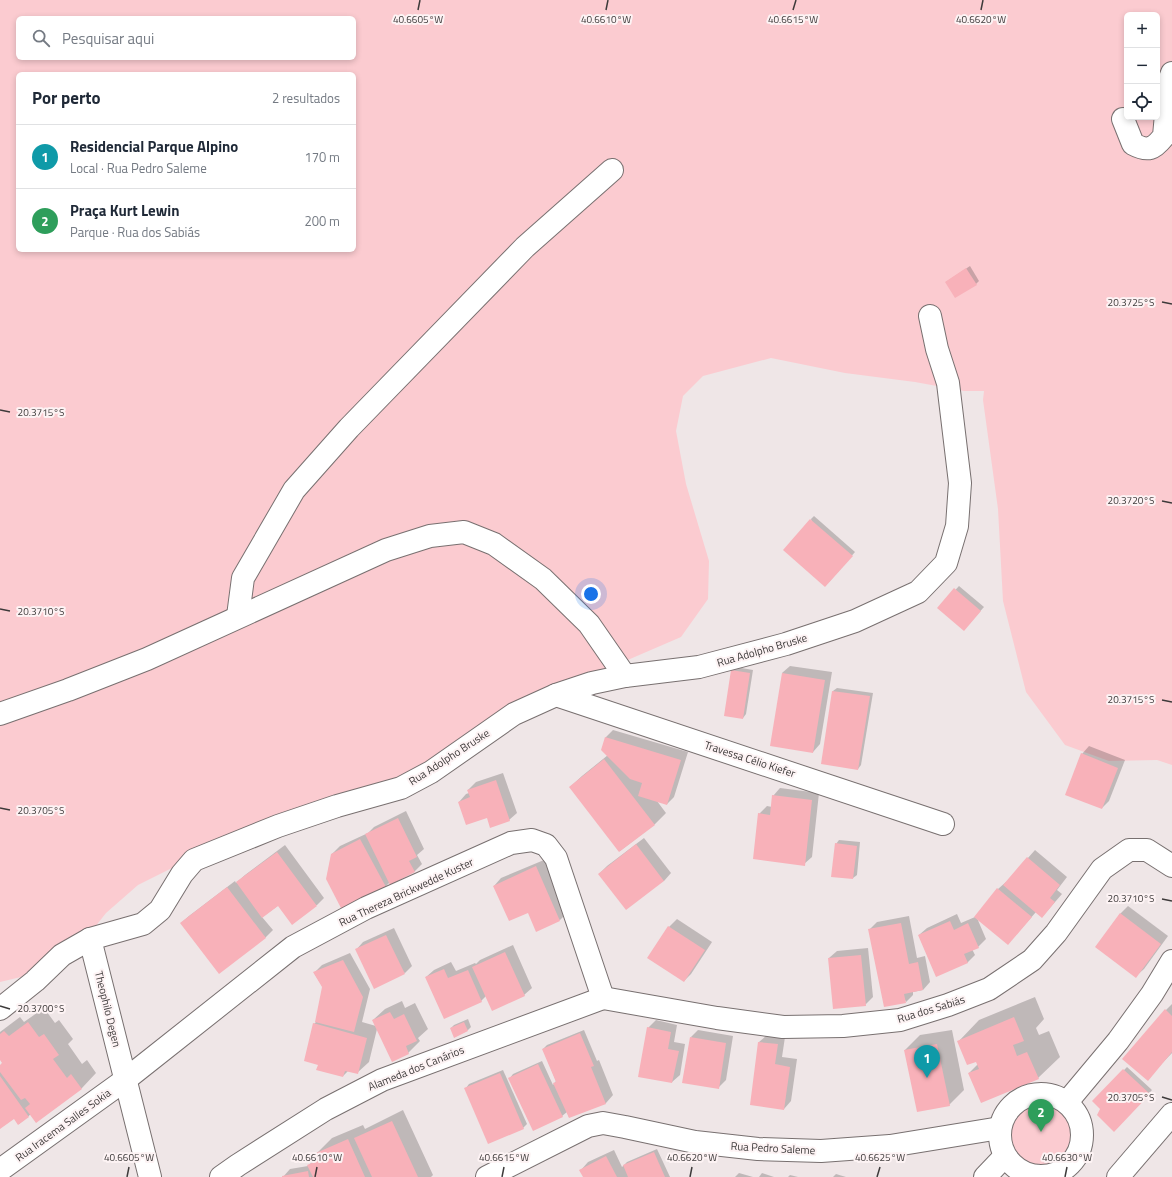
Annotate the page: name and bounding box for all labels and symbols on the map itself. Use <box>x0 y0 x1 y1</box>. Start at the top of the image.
text: 40.6605°W <box>393 12 443 27</box>
text: 40.6610°W <box>581 12 631 27</box>
text: 40.6615°W <box>768 12 818 27</box>
text: 40.6620°W <box>956 12 1006 27</box>
text: 20.3725°S <box>1108 295 1154 310</box>
text: 20.3715°S <box>18 405 64 420</box>
text: 20.3720°S <box>1108 493 1154 508</box>
your location <box>581 584 601 604</box>
text: 20.3710°S <box>18 604 64 619</box>
street label: Rua Adolpho Bruske <box>715 629 809 671</box>
text: 20.3715°S <box>1108 692 1154 707</box>
street label: Rua Adolpho Bruske <box>406 725 493 789</box>
street label: Travessa Célio Kiefer <box>702 737 798 781</box>
text: 20.3705°S <box>18 803 64 818</box>
street label: Rua Thereza Brickwedde Kuster <box>336 854 476 930</box>
text: 20.3710°S <box>1108 891 1154 906</box>
street label: Theophilo Degen <box>91 969 125 1049</box>
street label: Rua dos Sabiás <box>895 991 967 1027</box>
text: 20.3700°S <box>18 1001 64 1016</box>
street label: Alameda dos Canários <box>366 1041 466 1095</box>
pin: 1 <box>914 1045 940 1078</box>
street label: Rua Iracema Salles Sokia <box>12 1085 114 1165</box>
text: 20.3705°S <box>1108 1090 1154 1105</box>
pin: 2 <box>1028 1099 1054 1132</box>
street label: Rua Pedro Saleme <box>730 1138 816 1158</box>
text: 40.6605°W <box>104 1150 154 1165</box>
text: 40.6610°W <box>292 1150 342 1165</box>
text: 40.6615°W <box>479 1150 529 1165</box>
text: 40.6620°W <box>667 1150 717 1165</box>
text: 40.6625°W <box>855 1150 905 1165</box>
text: 40.6630°W <box>1042 1150 1092 1165</box>

